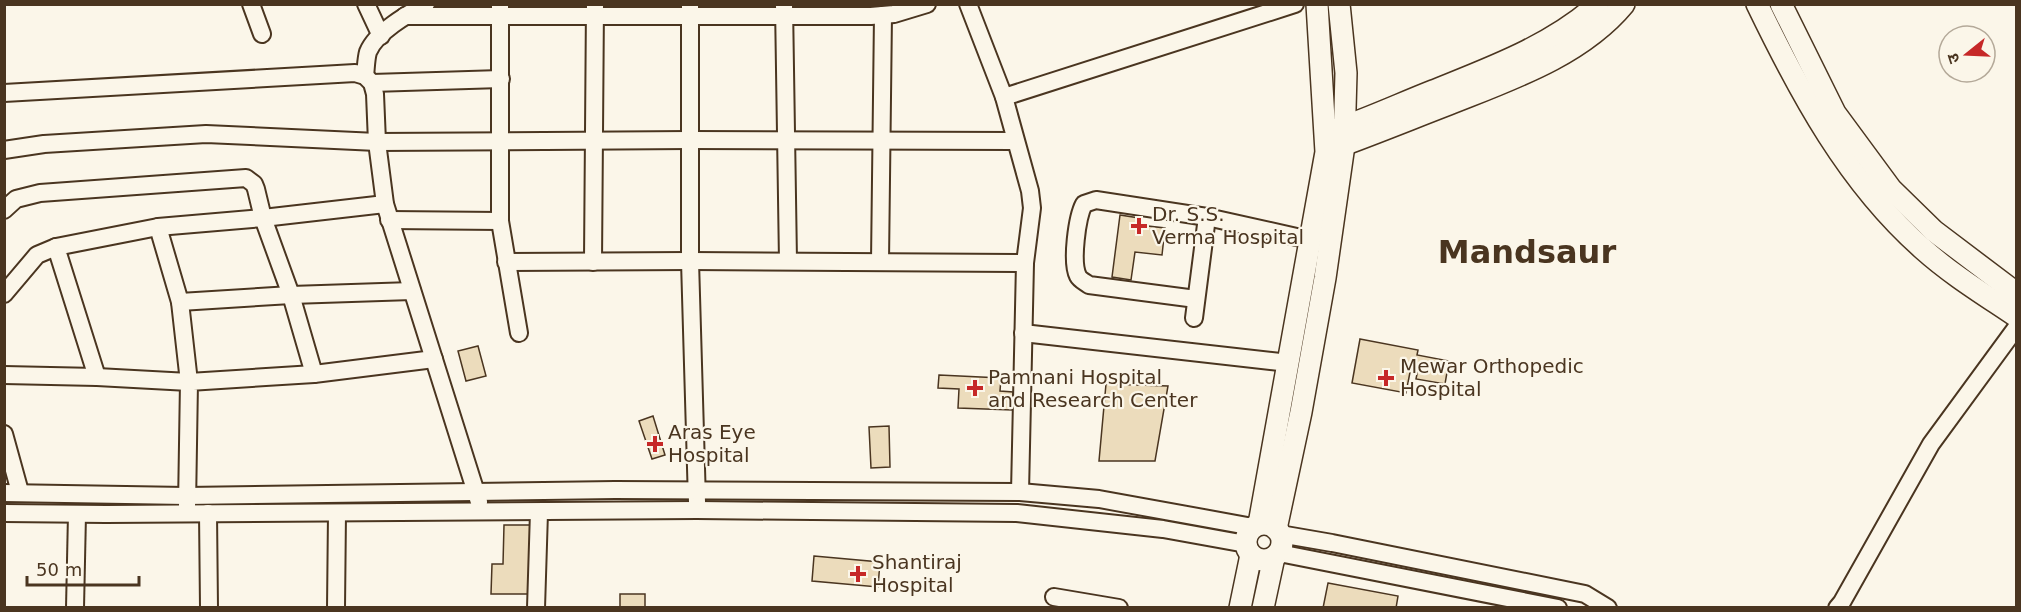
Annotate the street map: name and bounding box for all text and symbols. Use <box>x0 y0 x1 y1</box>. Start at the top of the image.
north arrow <box>1937 24 1997 84</box>
text: उ <box>1943 50 1964 66</box>
place label: Dr. S.S. Verma Hospital <box>1152 202 1304 249</box>
marker: Dr. S.S. Verma Hospital <box>1130 217 1148 235</box>
district label: Mandsaur <box>1438 233 1616 271</box>
place label: Mewar Orthopedic Hospital <box>1400 354 1584 401</box>
place label: Pamnani Hospital and Research Center <box>988 365 1198 412</box>
marker: Mewar Orthopedic Hospital <box>1377 369 1395 387</box>
marker: Pamnani Hospital and Research Center <box>966 379 984 397</box>
place label: Aras Eye Hospital <box>668 420 756 467</box>
marker: Aras Eye Hospital <box>646 435 664 453</box>
scale bar <box>27 549 140 587</box>
place label: Shantiraj Hospital <box>872 550 962 597</box>
text: 50 m <box>36 559 82 580</box>
marker: Shantiraj Hospital <box>849 565 867 583</box>

